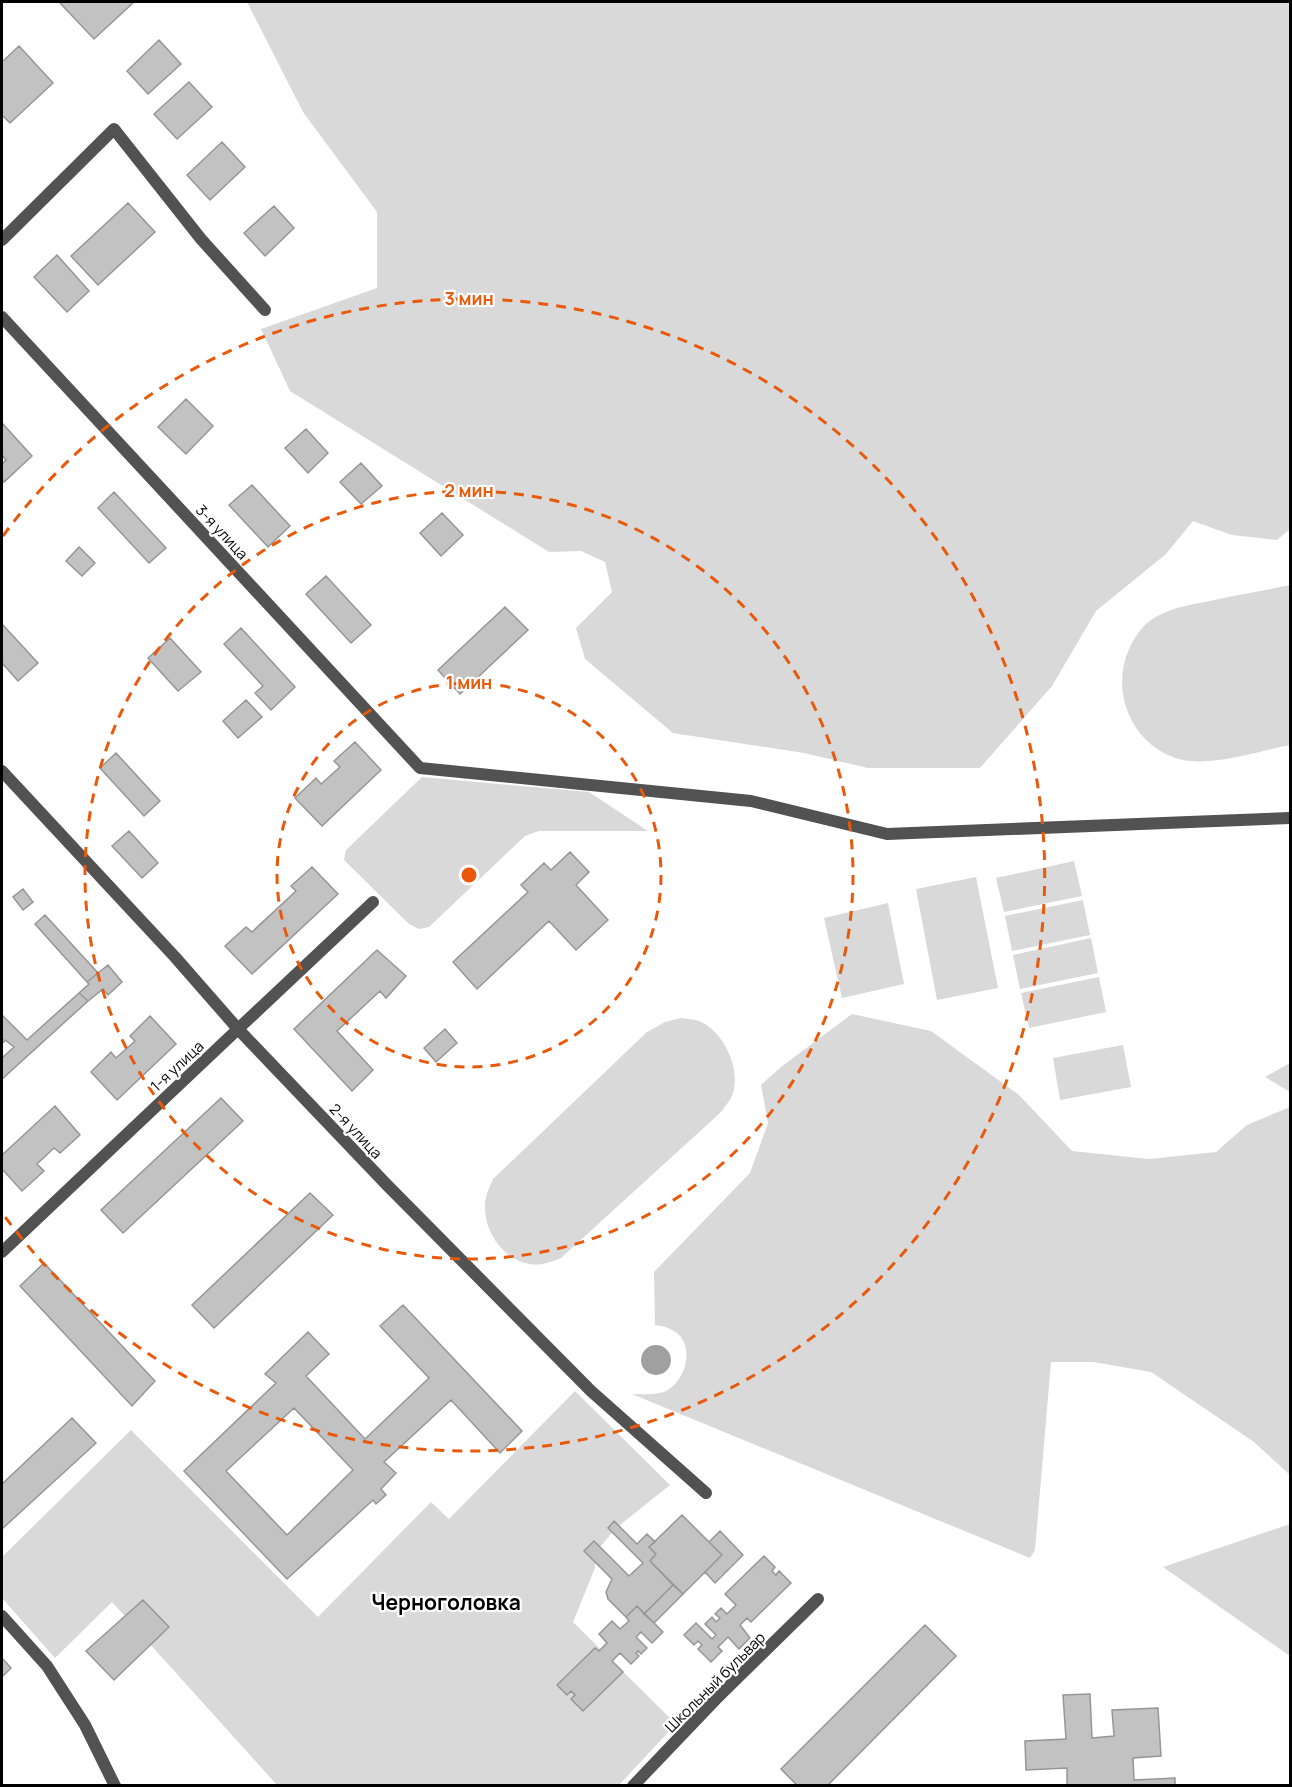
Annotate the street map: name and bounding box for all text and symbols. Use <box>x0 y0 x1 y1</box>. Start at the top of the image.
text: 3 мин <box>444 286 494 310</box>
text: 2 мин <box>444 478 494 502</box>
street label: 3-я улица <box>191 500 253 564</box>
text: 1 мин <box>446 670 492 694</box>
centre of rings <box>459 865 479 885</box>
street label: 1-я улица <box>146 1036 208 1096</box>
street label: 2-я улица <box>325 1099 387 1163</box>
district label: Черноголовка <box>371 1588 521 1616</box>
street label: Школьный бульвар <box>660 1627 770 1737</box>

